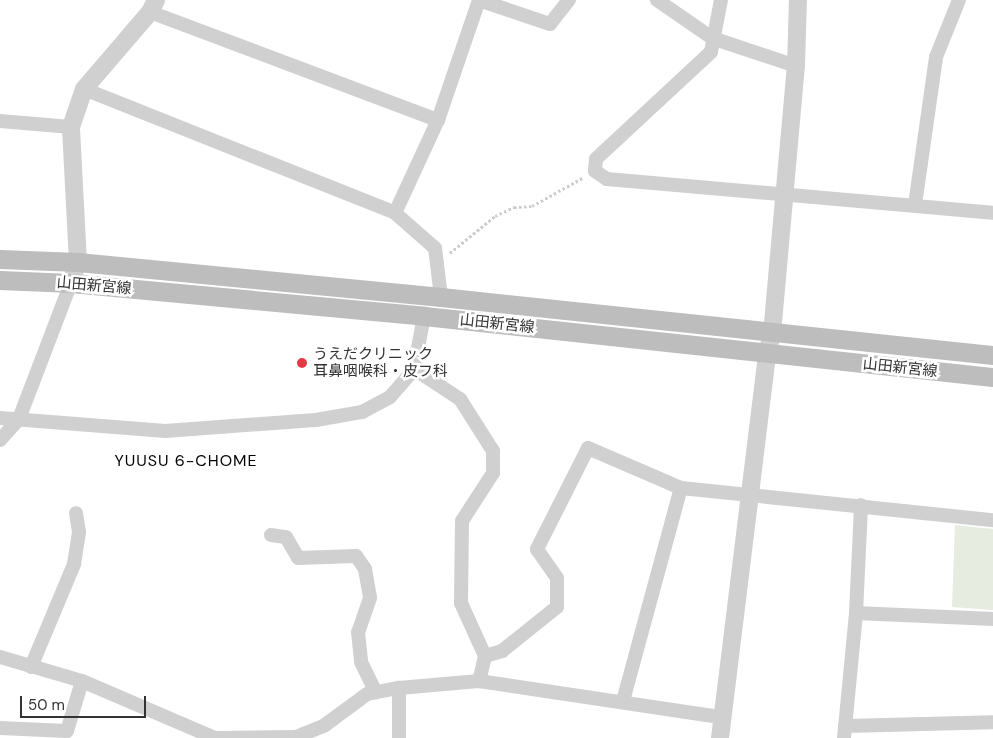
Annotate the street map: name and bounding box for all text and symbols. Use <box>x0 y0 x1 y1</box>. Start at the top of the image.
street label: 山田新宮線 <box>56 274 132 298</box>
street label: 山田新宮線 <box>459 311 535 337</box>
place label: うえだクリニック 耳鼻咽喉科・皮フ科 <box>313 345 448 380</box>
street label: 山田新宮線 <box>862 355 938 381</box>
marker: うえだクリニック 耳鼻咽喉科・皮フ科 <box>295 356 309 370</box>
district label: YUUSU 6-CHOME <box>113 451 259 471</box>
scale bar <box>22 686 149 718</box>
text: 50 m <box>28 695 65 715</box>

